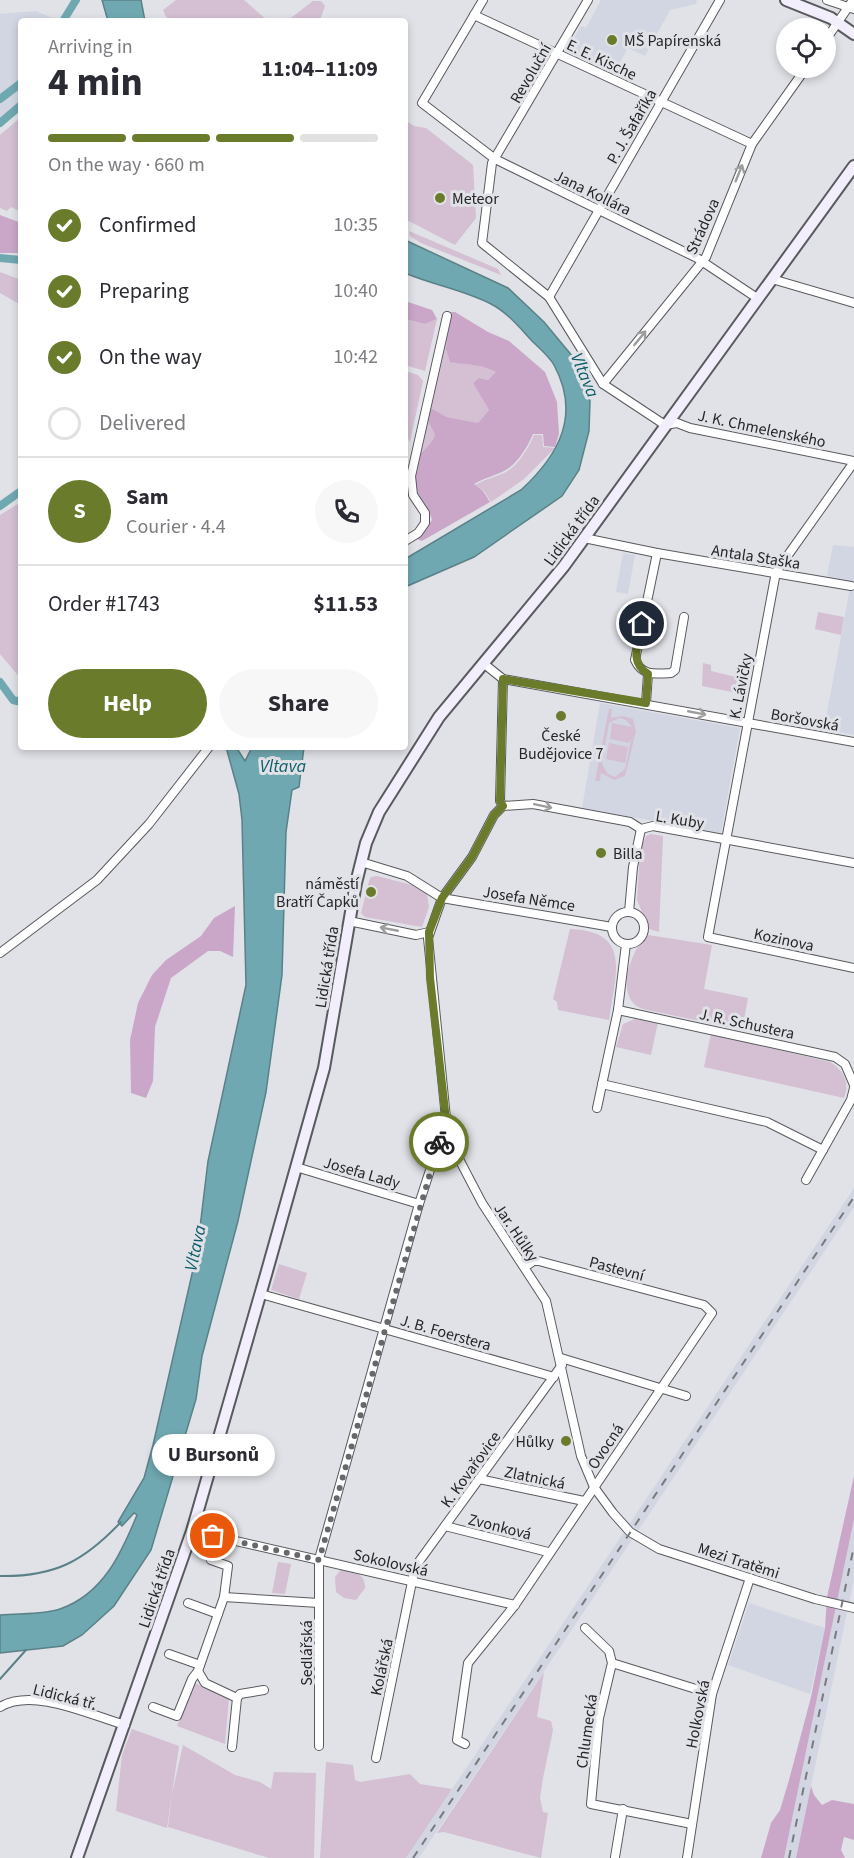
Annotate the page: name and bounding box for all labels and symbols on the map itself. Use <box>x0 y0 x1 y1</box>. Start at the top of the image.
place label: MŠ Papírenská <box>624 30 721 52</box>
marker: MŠ Papírenská <box>605 33 619 47</box>
street label: E. E. Kische <box>563 34 640 86</box>
street label: Revoluční <box>505 39 557 108</box>
street label: P. J. Šafaříka <box>602 85 662 168</box>
one-way arrow <box>734 164 745 183</box>
street label: Jana Kollára <box>550 165 635 221</box>
place label: Meteor <box>452 188 499 210</box>
marker: Meteor <box>433 191 447 205</box>
street label: Strádova <box>681 195 725 258</box>
one-way arrow <box>633 331 646 347</box>
water label: Vltava <box>564 349 605 402</box>
street label: J. K. Chmelenského <box>696 405 828 453</box>
street label: Lidická třída <box>539 491 605 571</box>
street label: Antala Staška <box>710 539 802 575</box>
pin <box>616 598 667 649</box>
street label: K. Lávičky <box>724 651 758 721</box>
street label: Boršovská <box>769 703 841 737</box>
one-way arrow <box>687 708 706 719</box>
marker: České Budějovice 7 <box>554 709 568 723</box>
place label: České Budějovice 7 <box>519 725 604 765</box>
water label: Vltava <box>260 754 307 779</box>
one-way arrow <box>533 801 553 812</box>
street label: L. Kuby <box>654 805 706 835</box>
place label: Billa <box>613 843 643 865</box>
marker: Billa <box>594 846 608 860</box>
place label: náměstí Bratří Čapků <box>276 873 360 913</box>
street label: Josefa Němce <box>481 881 577 917</box>
marker: náměstí Bratří Čapků <box>364 885 378 899</box>
one-way arrow <box>379 923 399 934</box>
street label: Kozinova <box>752 923 816 957</box>
street label: Lidická třída <box>310 925 344 1010</box>
street label: J. R. Schustera <box>697 1003 796 1045</box>
courier <box>409 1112 469 1172</box>
street label: Josefa Lady <box>321 1152 403 1195</box>
street label: Jar. Hůlky <box>489 1199 544 1267</box>
water label: Vltava <box>178 1223 213 1273</box>
street label: Pastevní <box>587 1251 648 1287</box>
street label: J. B. Foerstera <box>398 1309 494 1356</box>
street label: Ovocná <box>582 1419 629 1474</box>
street label: K. Kovařovice <box>436 1427 506 1512</box>
place label: Hůlky <box>515 1431 555 1453</box>
callout: U Bursonů <box>152 1434 274 1476</box>
marker: Hůlky <box>559 1434 573 1448</box>
street label: Zlatnická <box>502 1461 567 1495</box>
street label: Zvonková <box>466 1508 534 1545</box>
pin <box>187 1510 238 1561</box>
street label: Mezi Tratěmi <box>695 1537 782 1584</box>
street label: Sokolovská <box>351 1544 430 1582</box>
street label: Lidická třída <box>133 1546 181 1631</box>
street label: Sedlářská <box>296 1620 318 1686</box>
street label: Kolářská <box>365 1637 399 1698</box>
street label: Lidická tř. <box>31 1678 99 1715</box>
street label: Holkovská <box>681 1678 715 1750</box>
street label: Chlumecká <box>571 1692 603 1770</box>

